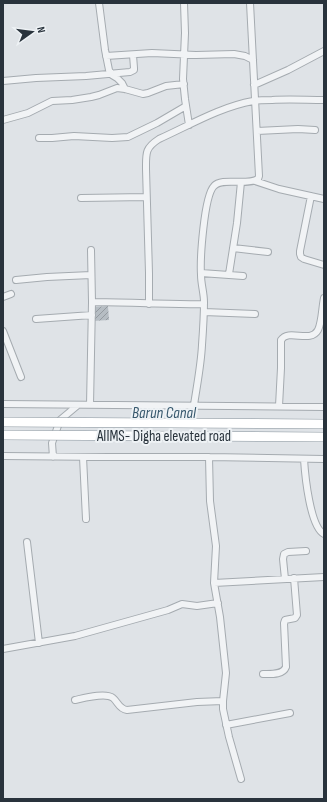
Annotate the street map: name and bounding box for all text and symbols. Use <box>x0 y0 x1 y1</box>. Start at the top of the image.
north arrow <box>12 12 52 52</box>
text: N <box>34 25 48 34</box>
water label: Barun Canal <box>132 404 197 423</box>
street label: AIIMS- Digha elevated road <box>96 427 231 446</box>

